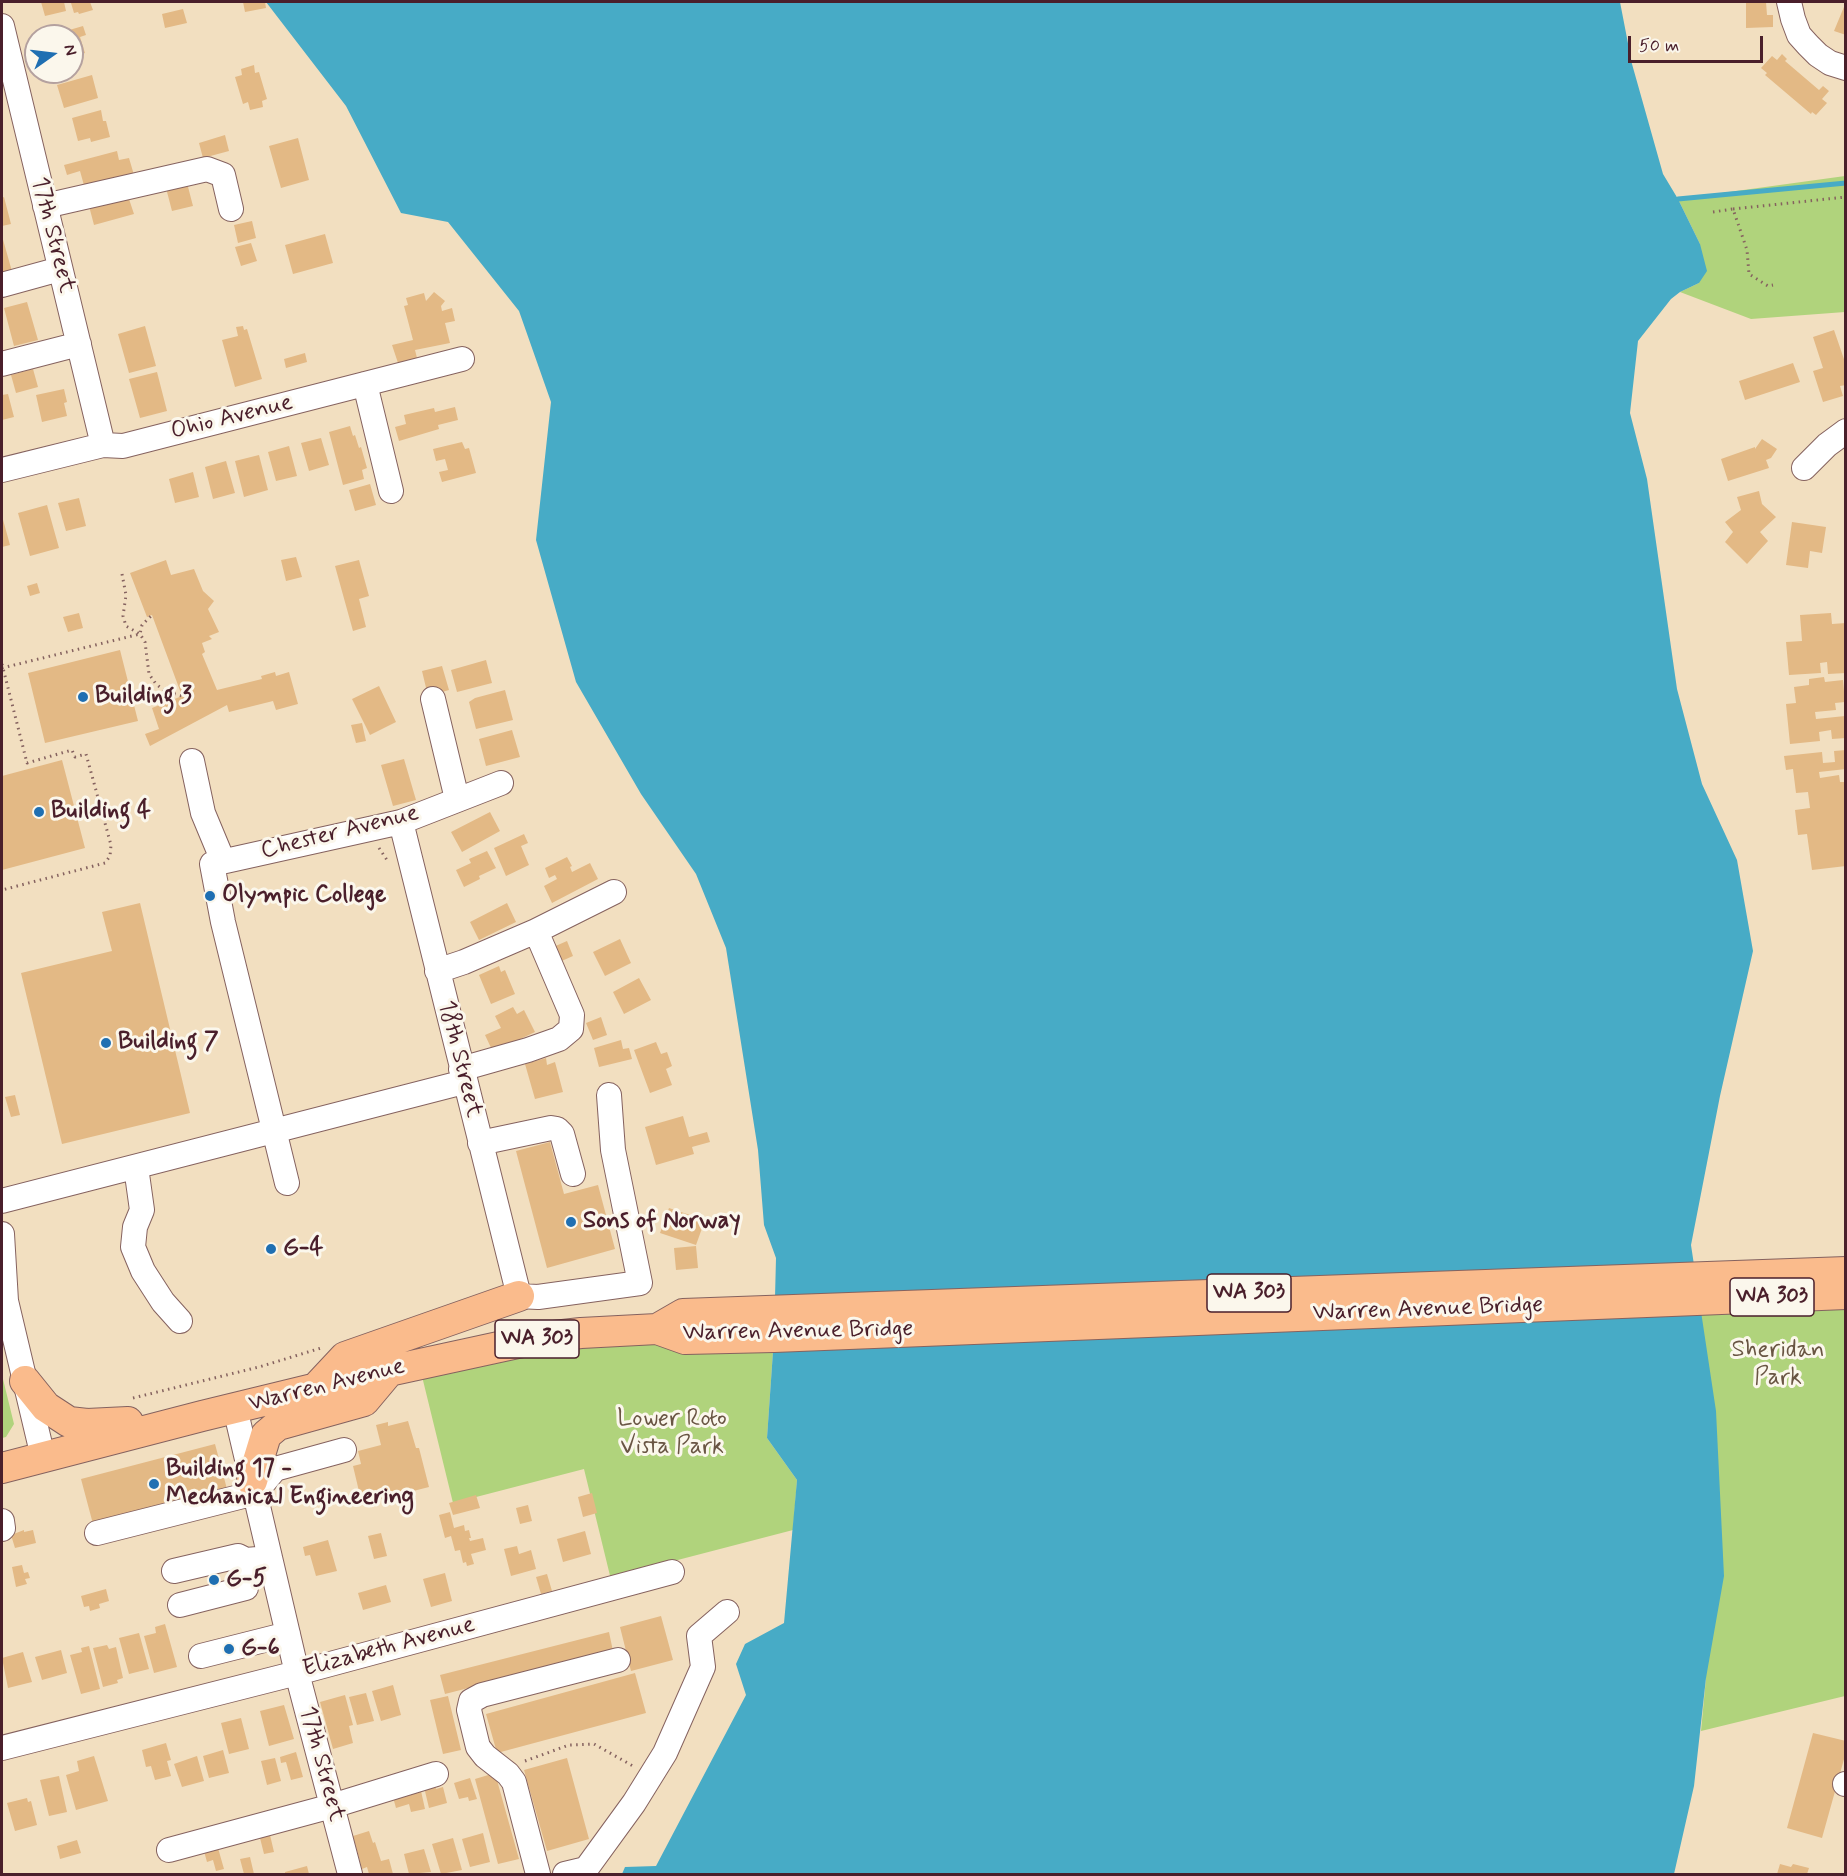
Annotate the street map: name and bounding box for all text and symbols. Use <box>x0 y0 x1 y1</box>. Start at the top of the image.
north arrow <box>24 24 84 84</box>
scale bar <box>1631 24 1766 62</box>
text: 50 m <box>1639 34 1679 58</box>
text: N <box>59 42 81 58</box>
street label: 17th Street <box>24 174 80 296</box>
street label: Ohio Avenue <box>168 389 296 447</box>
place label: Building 3 <box>95 683 192 711</box>
marker: Building 3 <box>76 690 90 704</box>
place label: Building 4 <box>51 798 151 826</box>
street label: Chester Avenue <box>258 799 422 867</box>
marker: Building 4 <box>32 805 46 819</box>
place label: Olympic College <box>222 882 386 910</box>
marker: Olympic College <box>203 889 217 903</box>
street label: 18th Street <box>431 998 487 1120</box>
place label: Building 7 <box>118 1029 219 1057</box>
marker: Building 7 <box>99 1036 113 1050</box>
place label: Sons of Norway <box>583 1208 741 1236</box>
marker: Sons of Norway <box>564 1215 578 1229</box>
place label: G-4 <box>283 1235 324 1263</box>
marker: G-4 <box>264 1242 278 1256</box>
road number: WA 303 <box>1207 1274 1291 1312</box>
road number: WA 303 <box>1730 1278 1814 1316</box>
street label: Warren Avenue Bridge <box>1312 1292 1544 1328</box>
street label: Warren Avenue Bridge <box>682 1316 914 1348</box>
road number: WA 303 <box>495 1320 579 1358</box>
park label: Sheridan Park <box>1731 1337 1825 1393</box>
street label: Warren Avenue <box>246 1353 408 1419</box>
park label: Lower Roto Vista Park <box>617 1406 727 1462</box>
place label: Building 17 - Mechanical Engineering <box>166 1456 414 1512</box>
marker: Building 17 - Mechanical Engineering <box>147 1477 161 1491</box>
place label: G-5 <box>226 1566 267 1594</box>
marker: G-5 <box>207 1573 221 1587</box>
street label: Elizabeth Avenue <box>300 1611 478 1685</box>
place label: G-6 <box>241 1635 280 1663</box>
marker: G-6 <box>222 1642 236 1656</box>
street label: 17th Street <box>292 1703 350 1825</box>

